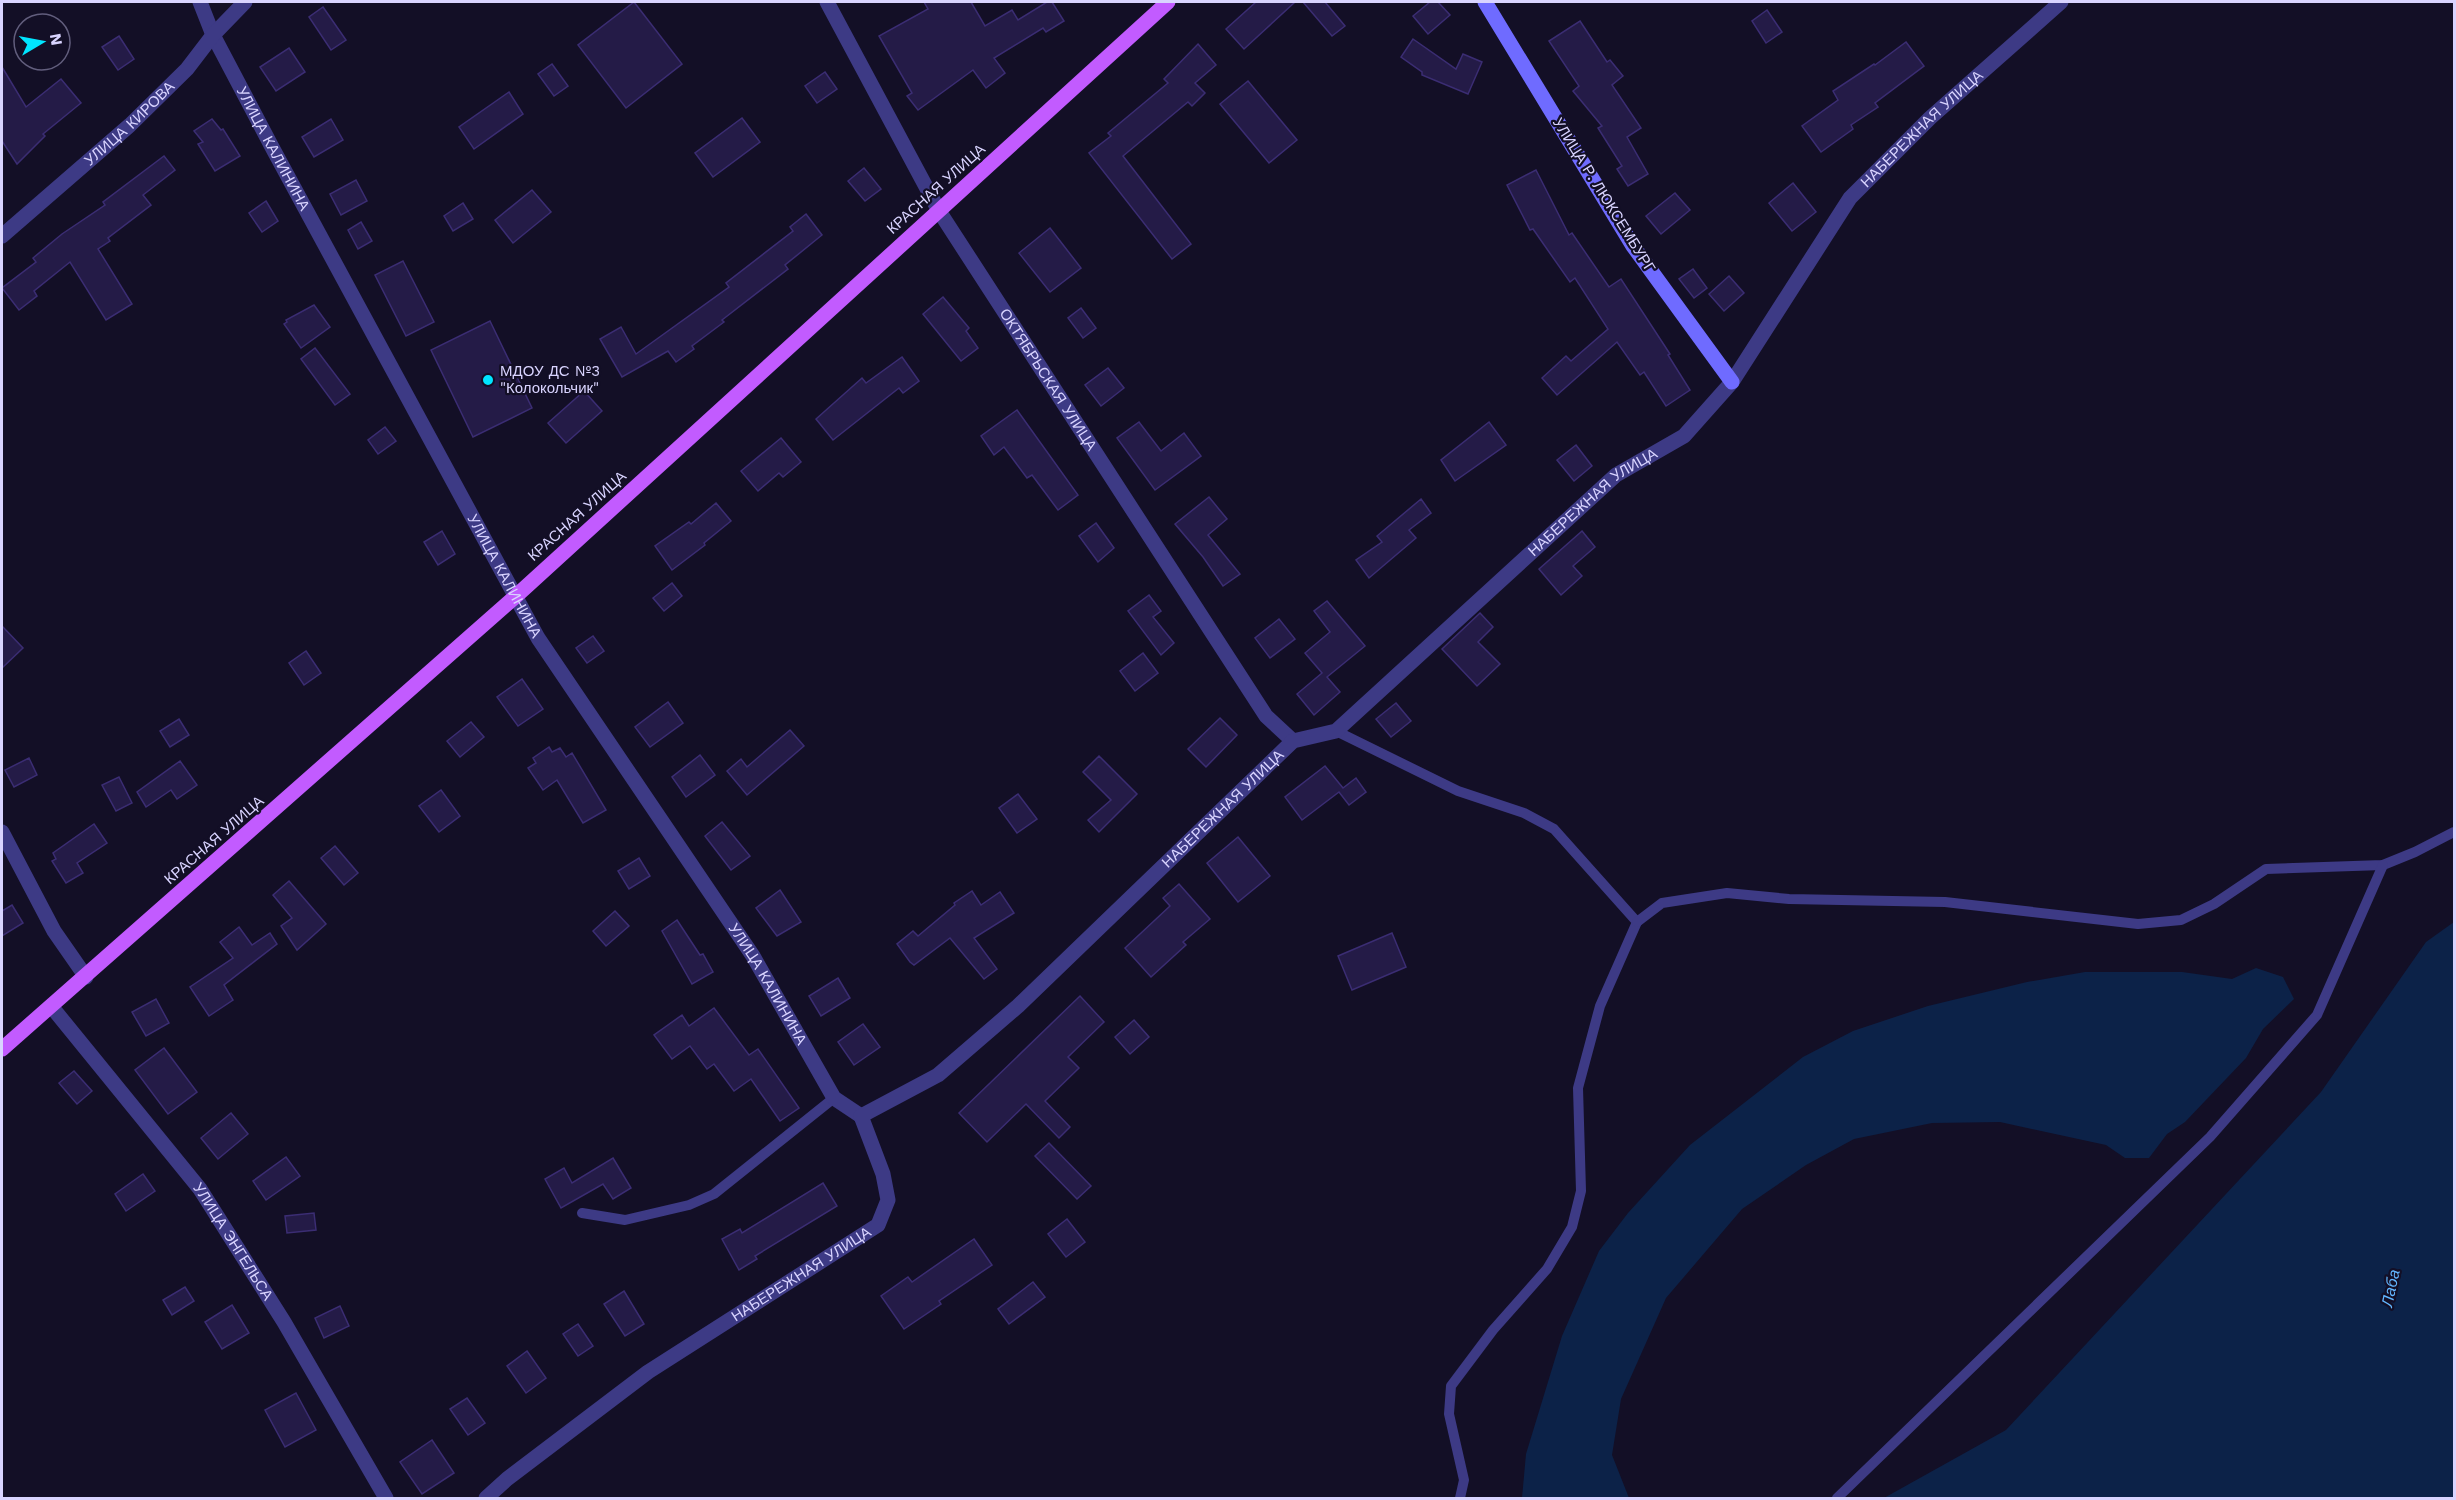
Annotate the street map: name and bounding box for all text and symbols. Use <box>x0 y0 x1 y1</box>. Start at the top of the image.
north arrow <box>12 12 72 72</box>
text: N <box>46 32 67 47</box>
street label: НАБЕРЕЖНАЯ УЛИЦА <box>1857 66 1987 191</box>
street label: УЛИЦА КИРОВА <box>81 77 178 170</box>
street label: УЛИЦА КАЛИНИНА <box>233 83 314 214</box>
street label: УЛИЦА Р. ЛЮКСЕМБУРГ <box>1549 114 1659 276</box>
street label: КРАСНАЯ УЛИЦА <box>883 140 989 238</box>
street label: ОКТЯБРЬСКАЯ УЛИЦА <box>996 305 1101 454</box>
place label: МДОУ ДС №3 "Колокольчик" <box>500 362 600 397</box>
marker: МДОУ ДС №3 "Колокольчик" <box>481 373 495 387</box>
street label: НАБЕРЕЖНАЯ УЛИЦА <box>1524 444 1660 560</box>
street label: КРАСНАЯ УЛИЦА <box>524 467 630 565</box>
street label: УЛИЦА КАЛИНИНА <box>464 511 545 641</box>
street label: НАБЕРЕЖНАЯ УЛИЦА <box>1158 746 1287 871</box>
street label: КРАСНАЯ УЛИЦА <box>161 792 267 888</box>
street label: УЛИЦА КАЛИНИНА <box>725 920 811 1048</box>
street label: УЛИЦА ЭНГЕЛЬСА <box>189 1179 277 1304</box>
street label: НАБЕРЕЖНАЯ УЛИЦА <box>728 1223 874 1325</box>
water label: Лаба <box>2377 1268 2404 1310</box>

